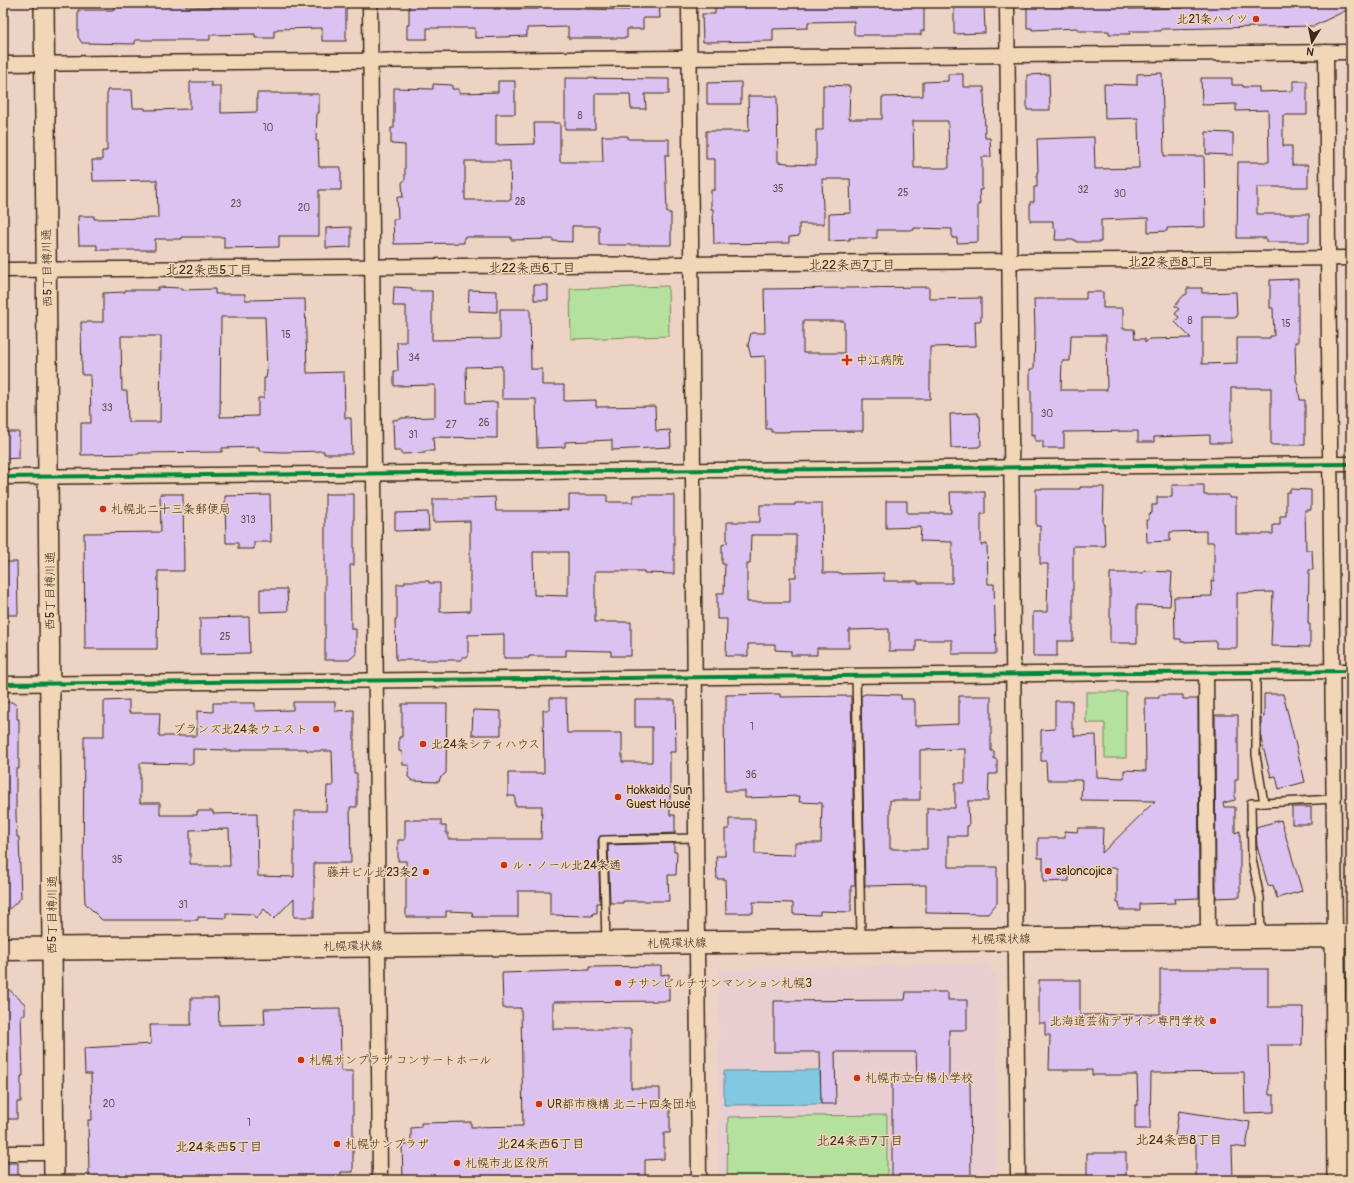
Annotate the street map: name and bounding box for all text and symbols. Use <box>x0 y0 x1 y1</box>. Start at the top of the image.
place label: 北21条ハイツ <box>1177 12 1248 27</box>
marker: 北21条ハイツ <box>1251 14 1261 24</box>
north arrow <box>1292 22 1332 62</box>
text: N <box>1305 44 1315 58</box>
house number: 8 <box>577 110 583 122</box>
house number: 10 <box>263 122 274 134</box>
house number: 35 <box>773 183 784 195</box>
house number: 32 <box>1077 184 1089 196</box>
house number: 25 <box>897 187 909 199</box>
house number: 30 <box>1114 188 1126 200</box>
house number: 28 <box>515 196 525 208</box>
house number: 23 <box>231 198 242 210</box>
house number: 20 <box>298 202 310 214</box>
street label: 西5丁目樽川通 <box>39 229 56 307</box>
district label: 北22条西8丁目 <box>1128 254 1214 270</box>
district label: 北22条西7丁目 <box>809 257 895 273</box>
district label: 北22条西6丁目 <box>488 260 576 276</box>
district label: 北22条西5丁目 <box>166 262 252 278</box>
house number: 8 <box>1187 315 1193 327</box>
house number: 15 <box>1281 318 1291 330</box>
house number: 15 <box>281 329 291 341</box>
house number: 34 <box>408 352 420 364</box>
place label: 中江病院 <box>856 353 904 368</box>
marker: 中江病院 <box>841 354 853 366</box>
house number: 33 <box>101 402 113 414</box>
house number: 30 <box>1041 408 1053 420</box>
house number: 26 <box>478 417 490 429</box>
house number: 27 <box>446 419 457 431</box>
house number: 31 <box>408 429 418 441</box>
place label: 札幌北二十三条郵便局 <box>111 502 231 517</box>
marker: 札幌北二十三条郵便局 <box>98 504 108 514</box>
house number: 313 <box>240 514 256 526</box>
street label: 西5丁目樽川通 <box>43 552 58 630</box>
house number: 25 <box>219 631 231 643</box>
house number: 1 <box>750 721 754 733</box>
place label: ブランズ北24条ウエスト <box>173 722 308 737</box>
marker: ブランズ北24条ウエスト <box>311 724 321 734</box>
place label: 北24条シティハウス <box>431 737 540 752</box>
marker: 北24条シティハウス <box>418 739 428 749</box>
house number: 36 <box>745 769 757 781</box>
place label: Hokkaido Sun Guest House <box>626 783 692 812</box>
marker: Hokkaido Sun Guest House <box>613 792 623 802</box>
house number: 35 <box>112 854 123 866</box>
place label: ル・ノール北24条通 <box>512 858 621 873</box>
marker: ル・ノール北24条通 <box>499 860 509 870</box>
place label: saloncojica <box>1056 864 1112 879</box>
place label: 藤井ビル北23条2 <box>326 865 418 880</box>
marker: saloncojica <box>1043 866 1053 876</box>
marker: 藤井ビル北23条2 <box>421 867 431 877</box>
street label: 西5丁目樽川通 <box>45 876 60 954</box>
house number: 31 <box>178 899 188 911</box>
street label: 札幌環状線 <box>971 931 1031 948</box>
street label: 札幌環状線 <box>647 935 707 952</box>
street label: 札幌環状線 <box>323 938 383 955</box>
place label: チサンビルチサンマンション札幌3 <box>626 976 812 991</box>
marker: チサンビルチサンマンション札幌3 <box>613 978 623 988</box>
place label: 北海道芸術デザイン専門学校 <box>1050 1014 1205 1029</box>
marker: 北海道芸術デザイン専門学校 <box>1208 1016 1218 1026</box>
place label: 札幌サンプラザ コンサートホール <box>309 1053 491 1068</box>
marker: 札幌サンプラザ コンサートホール <box>296 1055 306 1065</box>
place label: 札幌市立白楊小学校 <box>865 1071 973 1086</box>
marker: 札幌市立白楊小学校 <box>852 1073 862 1083</box>
place label: UR都市機構 北二十四条団地 <box>547 1097 697 1112</box>
house number: 20 <box>103 1098 115 1110</box>
marker: UR都市機構 北二十四条団地 <box>534 1099 544 1109</box>
house number: 1 <box>247 1117 251 1129</box>
district label: 北24条西8丁目 <box>1136 1132 1222 1148</box>
district label: 北24条西7丁目 <box>817 1133 903 1149</box>
district label: 北24条西6丁目 <box>497 1136 585 1152</box>
place label: 札幌サンプラザ <box>345 1137 429 1152</box>
district label: 北24条西5丁目 <box>176 1139 262 1155</box>
marker: 札幌サンプラザ <box>332 1139 342 1149</box>
place label: 札幌市北区役所 <box>465 1156 549 1171</box>
marker: 札幌市北区役所 <box>452 1158 462 1168</box>

